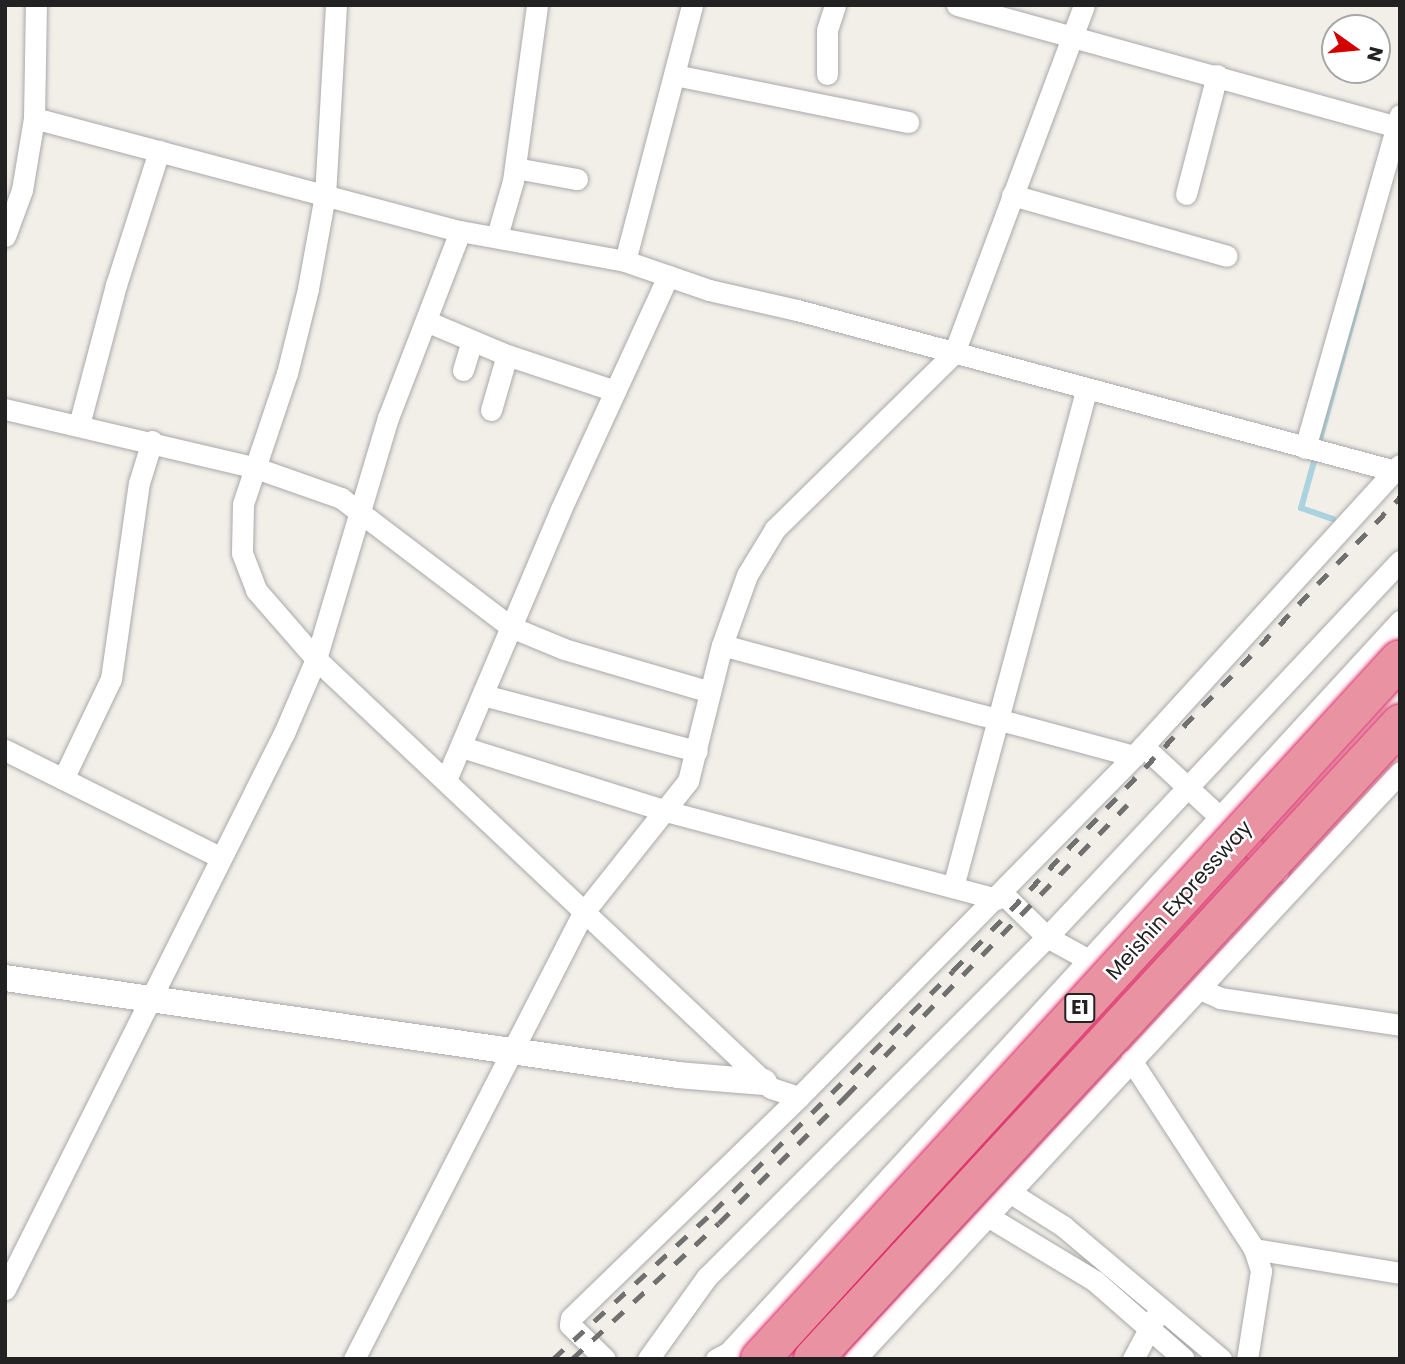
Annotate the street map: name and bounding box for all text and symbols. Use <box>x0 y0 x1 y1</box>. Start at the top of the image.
north arrow <box>1321 14 1391 84</box>
text: N <box>1360 44 1390 64</box>
street label: Meishin Expressway <box>1101 815 1257 985</box>
road number: E1 <box>1064 992 1096 1024</box>

